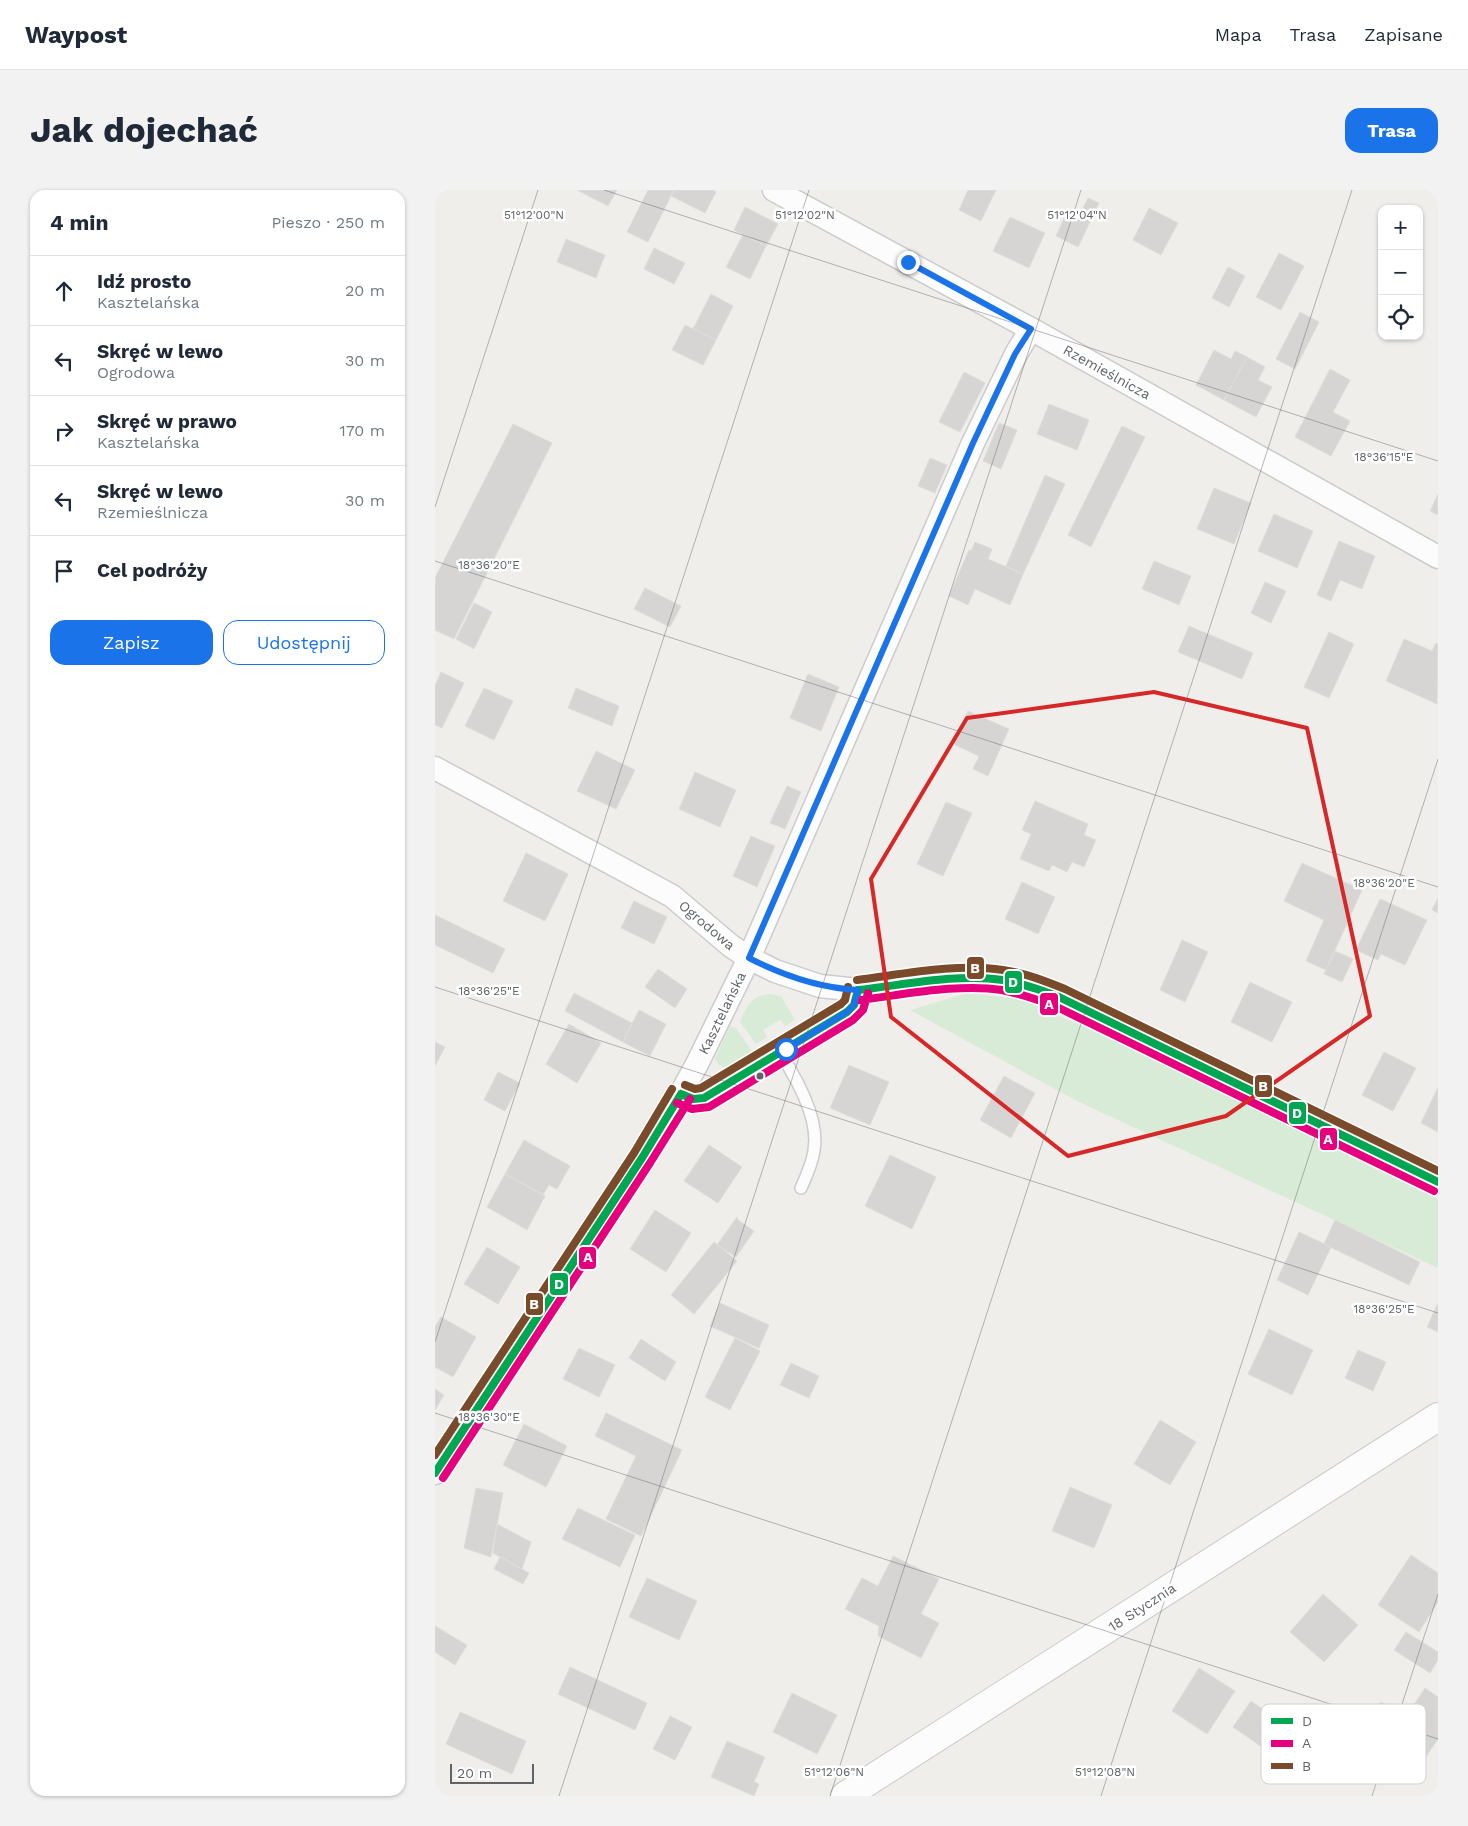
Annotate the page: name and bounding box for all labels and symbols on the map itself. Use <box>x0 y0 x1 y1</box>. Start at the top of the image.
text: 51°12'00"N <box>504 208 564 222</box>
text: 51°12'02"N <box>775 208 835 222</box>
text: 51°12'04"N <box>1047 208 1107 222</box>
route end <box>897 251 920 274</box>
street label: Rzemieślnicza <box>1061 341 1153 403</box>
text: 18°36'15"E <box>1355 450 1414 464</box>
text: 18°36'20"E <box>458 558 520 572</box>
text: 18°36'20"E <box>1353 876 1415 890</box>
street label: Ogrodowa <box>676 897 738 953</box>
line badge: B <box>966 956 985 980</box>
text: B <box>970 960 980 976</box>
street label: Kasztelańska <box>695 969 749 1057</box>
line badge: D <box>1004 970 1023 994</box>
text: D <box>1008 974 1018 990</box>
text: 18°36'25"E <box>458 984 520 998</box>
line badge: A <box>1039 992 1059 1016</box>
text: A <box>1044 996 1054 1012</box>
route start <box>775 1038 798 1061</box>
unlabelled marker <box>755 1071 765 1081</box>
line badge: B <box>1254 1074 1273 1098</box>
text: B <box>1258 1078 1268 1094</box>
line badge: D <box>1288 1101 1307 1125</box>
text: D <box>1292 1105 1302 1121</box>
line badge: A <box>1319 1127 1338 1151</box>
text: A <box>1323 1131 1333 1147</box>
line badge: A <box>578 1246 597 1270</box>
text: A <box>583 1249 593 1265</box>
line badge: D <box>549 1272 569 1296</box>
text: D <box>554 1276 564 1292</box>
line badge: B <box>525 1292 544 1316</box>
text: B <box>529 1296 539 1312</box>
text: 18°36'25"E <box>1353 1302 1415 1316</box>
text: 18°36'30"E <box>458 1410 520 1424</box>
street label: 18 Stycznia <box>1106 1579 1179 1635</box>
legend <box>1261 1704 1426 1784</box>
text: D <box>1302 1713 1312 1729</box>
text: A <box>1302 1735 1311 1751</box>
text: B <box>1302 1758 1311 1774</box>
scale bar <box>450 1761 534 1784</box>
text: 51°12'06"N <box>804 1765 864 1779</box>
text: 51°12'08"N <box>1075 1765 1135 1779</box>

